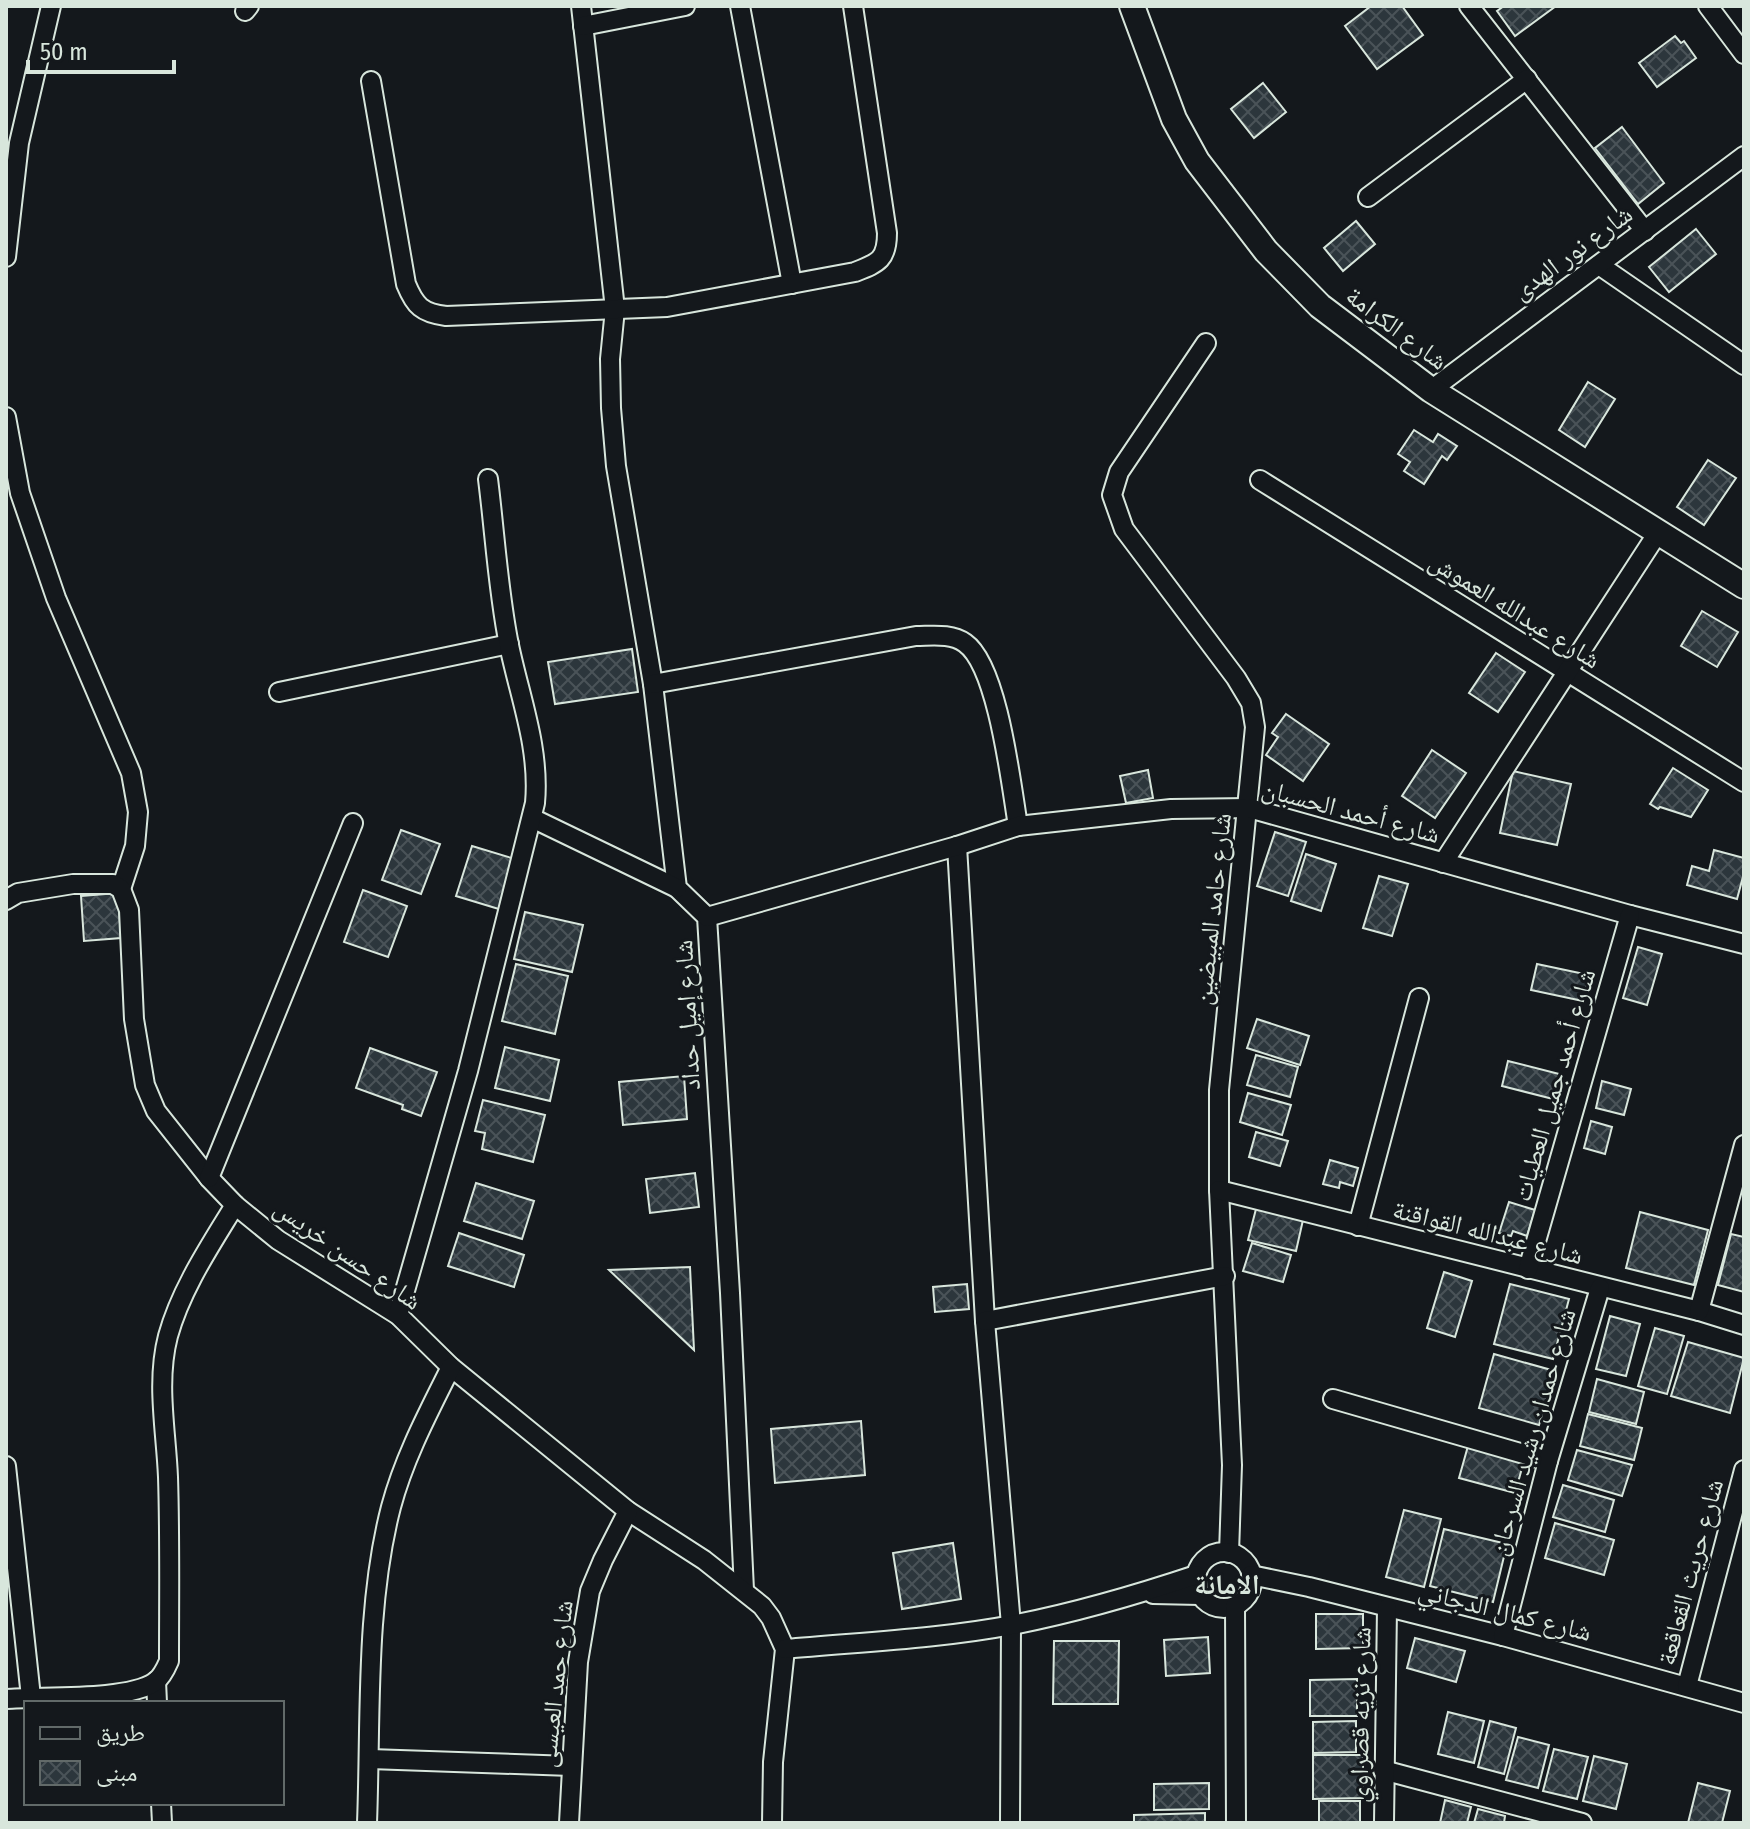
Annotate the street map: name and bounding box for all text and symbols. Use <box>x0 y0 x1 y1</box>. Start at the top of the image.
scale bar <box>28 24 174 74</box>
text: 50 m <box>40 38 88 66</box>
street label: شارع نور الهدى <box>1506 198 1638 306</box>
street label: شارع الكرامة <box>1340 280 1454 377</box>
street label: شارع عبدالله العموش <box>1423 545 1606 676</box>
street label: شارع أحمد الحسبان <box>1258 772 1443 850</box>
street label: شارع حامد المبيضين <box>1187 811 1238 1007</box>
street label: شارع إميل حداد <box>668 939 708 1091</box>
street label: شارع أحمد جميل العطيات <box>1506 965 1603 1205</box>
street label: شارع حسن خريس <box>268 1192 427 1317</box>
street label: شارع عبدالله القواقنة <box>1390 1194 1586 1271</box>
street label: شارع حمدان رشيد السرحان <box>1482 1305 1583 1559</box>
street label: شارع حريث القعاقعة <box>1651 1476 1730 1669</box>
district label: الامانة <box>1194 1568 1260 1601</box>
street label: شارع كمال الدجاني <box>1414 1575 1595 1652</box>
street label: شارع حمد العيسى <box>531 1599 580 1769</box>
street label: شارع نزيه قصراوي <box>1343 1627 1382 1803</box>
legend <box>24 1701 284 1805</box>
text: طريق <box>96 1719 145 1747</box>
text: مبنى <box>96 1759 137 1787</box>

